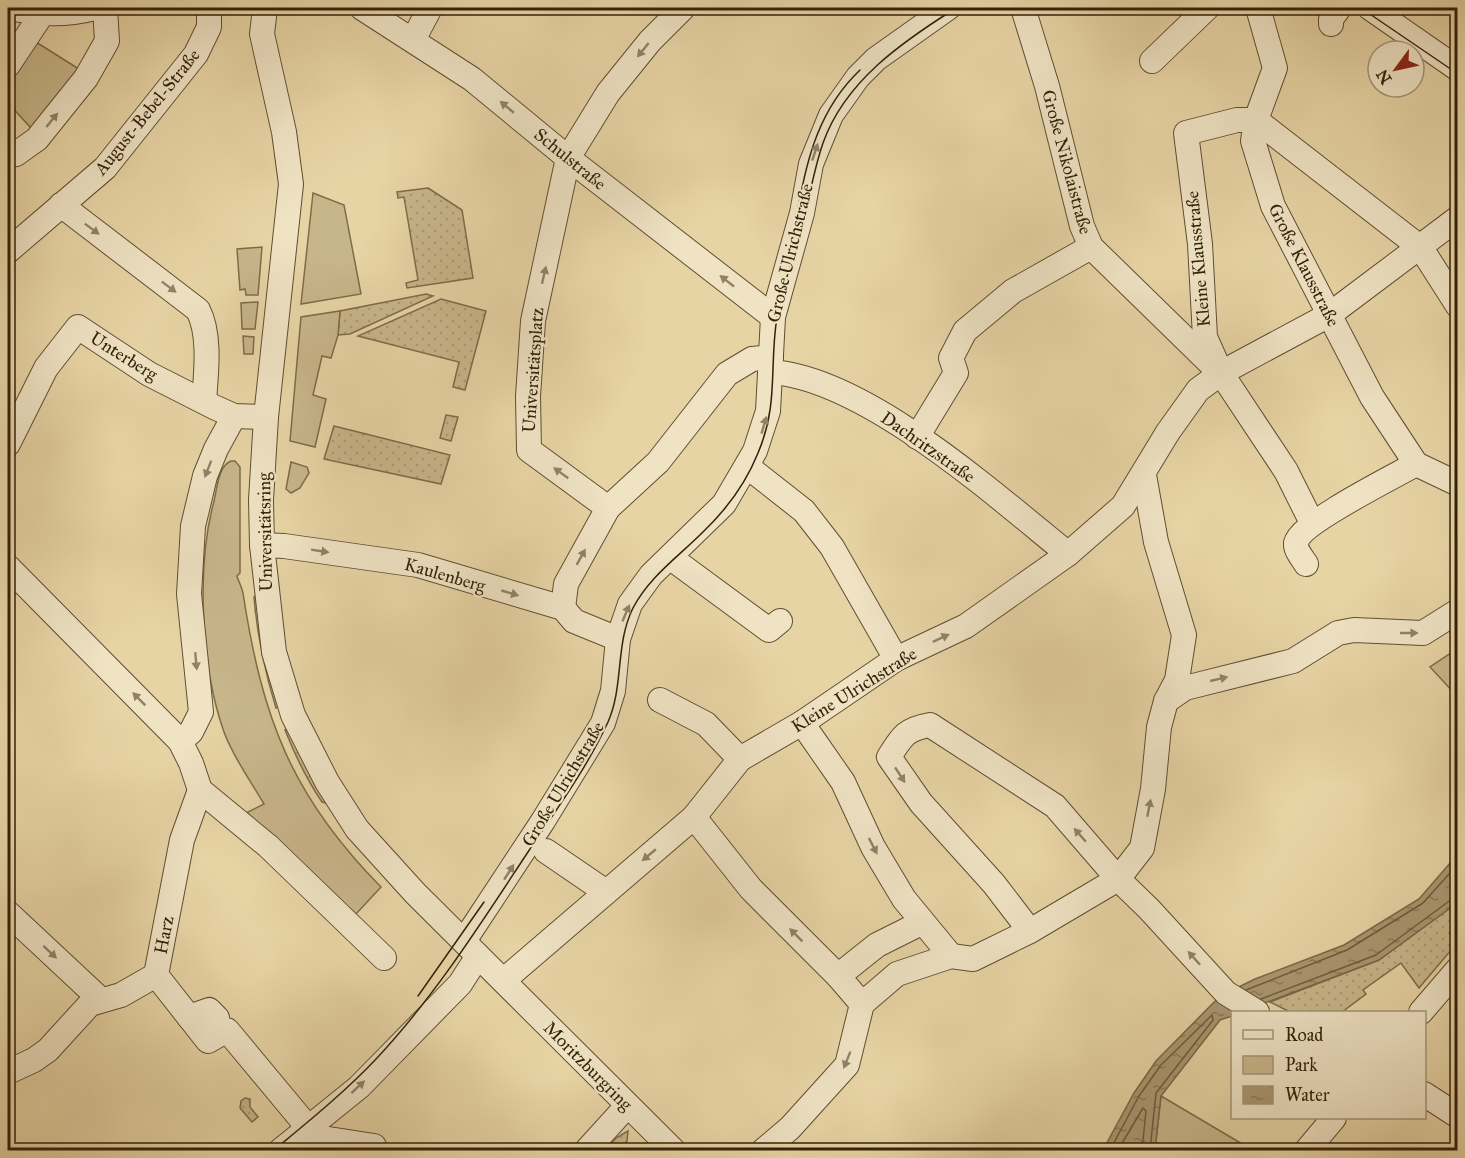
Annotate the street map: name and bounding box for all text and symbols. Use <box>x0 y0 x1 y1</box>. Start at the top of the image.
north arrow <box>1366 39 1426 99</box>
one-way arrow <box>637 42 649 57</box>
street label: August-Bebel-Straße <box>89 45 205 181</box>
text: N <box>1372 66 1396 88</box>
street label: Große Nikolaistraße <box>1037 87 1097 237</box>
one-way arrow <box>499 102 514 114</box>
one-way arrow <box>45 113 58 128</box>
street label: Schulstraße <box>529 123 611 195</box>
one-way arrow <box>811 143 820 161</box>
street label: Große Ulrichstraße <box>762 181 818 325</box>
street label: Kleine Klausstraße <box>1181 190 1215 328</box>
street label: Große Klausstraße <box>1264 200 1344 330</box>
one-way arrow <box>84 222 99 234</box>
one-way arrow <box>539 266 549 284</box>
one-way arrow <box>719 276 734 288</box>
one-way arrow <box>161 281 177 293</box>
street label: Universitätsplatz <box>518 307 548 433</box>
street label: Unterberg <box>86 327 162 386</box>
street label: Dachritzstraße <box>877 406 979 488</box>
one-way arrow <box>760 416 769 434</box>
one-way arrow <box>203 460 213 478</box>
one-way arrow <box>554 468 569 480</box>
street label: Universitätsring <box>253 472 278 592</box>
one-way arrow <box>311 547 330 556</box>
one-way arrow <box>576 548 586 565</box>
street label: Kaulenberg <box>402 553 489 598</box>
one-way arrow <box>501 589 519 599</box>
one-way arrow <box>621 604 631 622</box>
one-way arrow <box>1399 628 1418 638</box>
one-way arrow <box>933 634 950 643</box>
street label: Kleine Ulrichstraße <box>787 643 921 737</box>
one-way arrow <box>191 651 201 670</box>
one-way arrow <box>1210 673 1228 683</box>
one-way arrow <box>133 692 147 706</box>
street label: Große Ulrichstraße <box>517 717 609 851</box>
one-way arrow <box>895 767 906 783</box>
one-way arrow <box>1145 799 1154 818</box>
one-way arrow <box>1074 828 1087 843</box>
one-way arrow <box>868 838 878 855</box>
one-way arrow <box>642 848 657 861</box>
one-way arrow <box>503 864 514 880</box>
street label: Harz <box>150 914 178 956</box>
one-way arrow <box>790 928 804 942</box>
one-way arrow <box>43 945 58 959</box>
one-way arrow <box>1187 950 1201 965</box>
legend <box>1231 1011 1426 1119</box>
street label: Moritzburgring <box>538 1017 638 1116</box>
text: Road <box>1285 1024 1323 1046</box>
one-way arrow <box>841 1051 851 1069</box>
text: Park <box>1285 1054 1318 1076</box>
one-way arrow <box>351 1080 366 1094</box>
text: Water <box>1285 1084 1330 1106</box>

